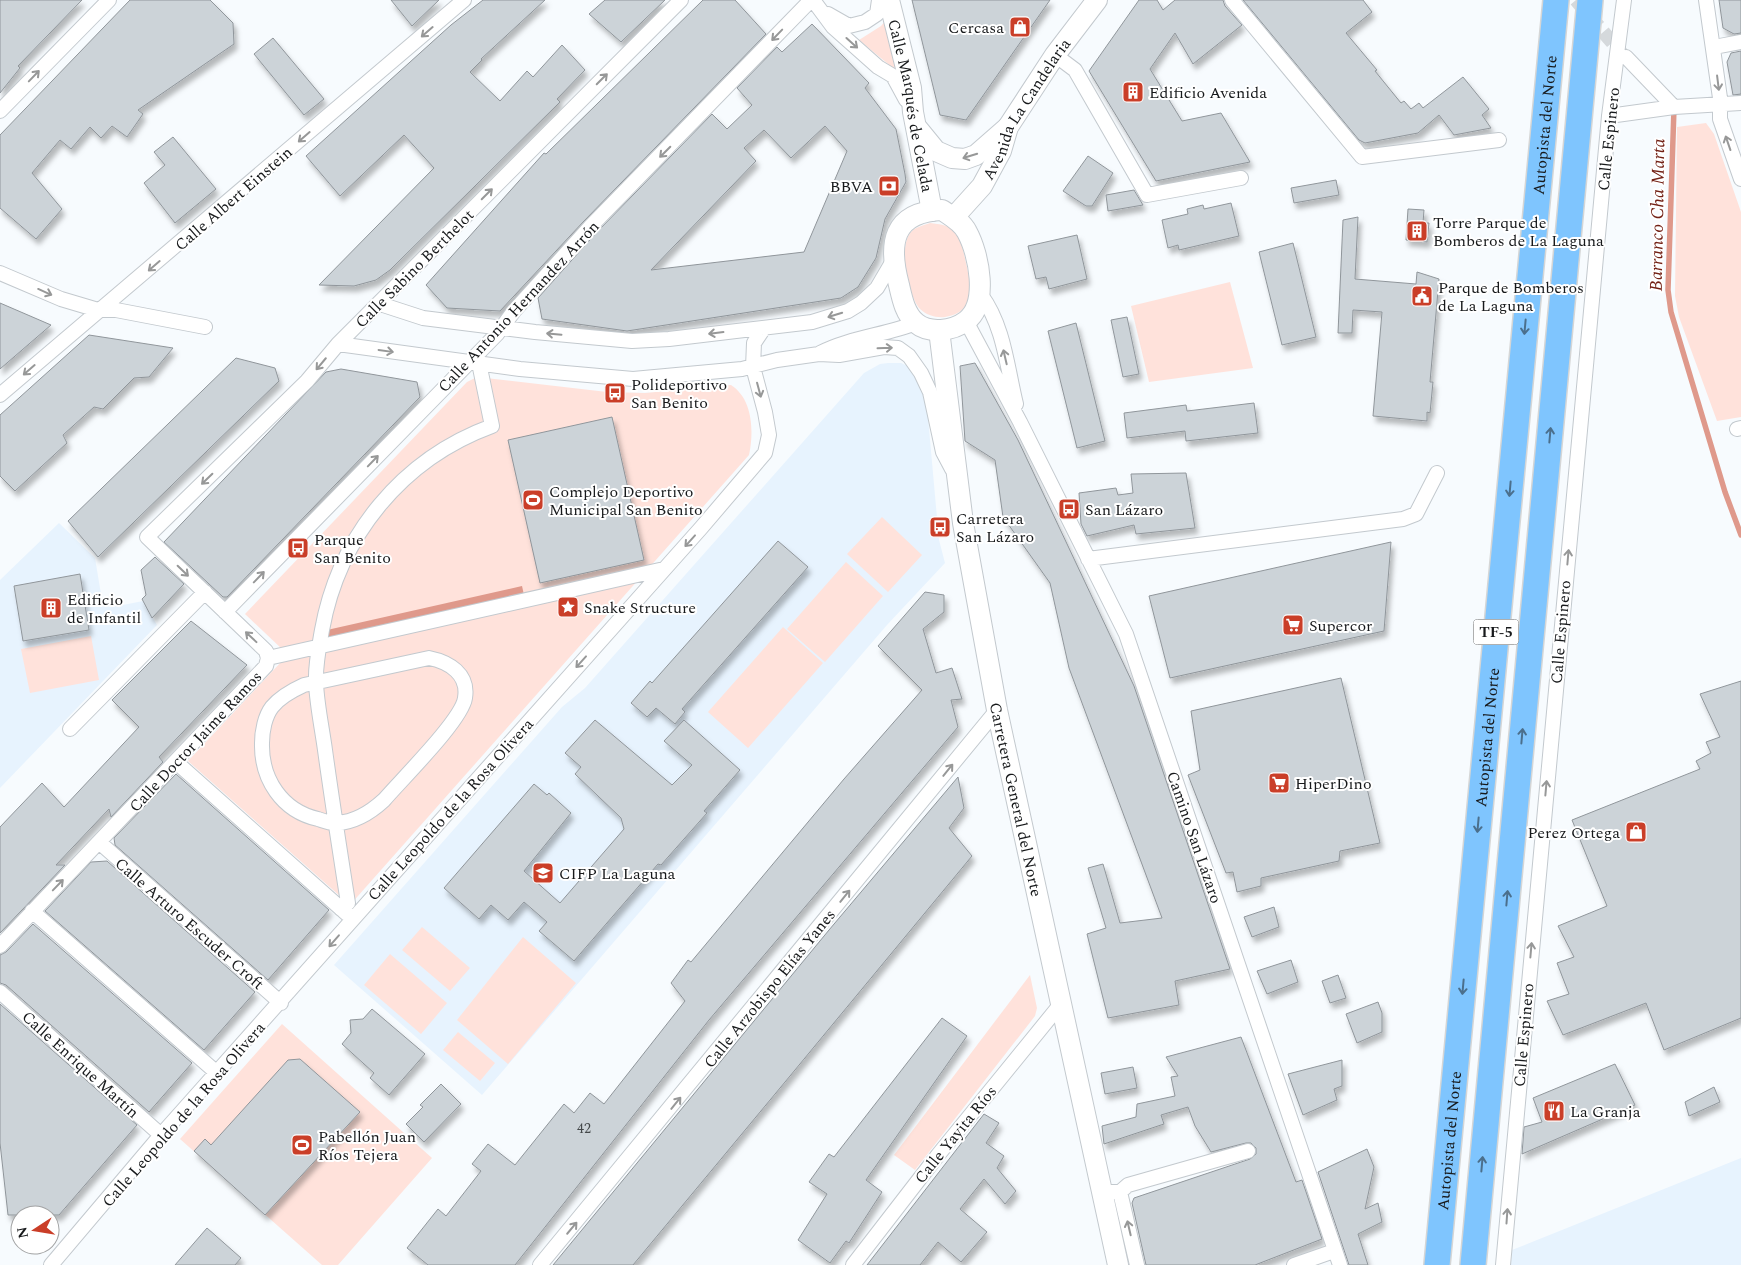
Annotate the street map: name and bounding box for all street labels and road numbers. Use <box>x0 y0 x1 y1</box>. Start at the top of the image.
street label: Calle Marqués de Celada <box>881 17 939 194</box>
street label: Avenida La Candelaria <box>976 33 1077 185</box>
street label: Autopista del Norte <box>1527 54 1564 196</box>
street label: Calle Espinero <box>1592 86 1626 192</box>
street label: Calle Albert Einstein <box>170 141 298 257</box>
street label: Calle Sabino Berthelot <box>350 204 480 334</box>
street label: Calle Antonio Hernandez Arrón <box>432 215 605 398</box>
street label: Calle Espinero <box>1545 579 1577 685</box>
road number: TF-5 <box>1474 620 1518 644</box>
street label: Calle Doctor Jaime Ramos <box>124 666 268 818</box>
street label: Autopista del Norte <box>1469 667 1506 808</box>
street label: Carretera General del Norte <box>983 700 1048 899</box>
street label: Calle Leopoldo de la Rosa Olivera <box>362 713 540 906</box>
street label: Camino San Lázaro <box>1160 768 1228 907</box>
street label: Calle Arturo Escuder Croft <box>109 852 269 996</box>
street label: Calle Arzobispo Elías Yanes <box>698 904 842 1073</box>
street label: Calle Espinero <box>1508 982 1540 1088</box>
street label: Calle Enrique Martín <box>16 1005 144 1124</box>
street label: Calle Leopoldo de la Rosa Olivera <box>96 1017 271 1213</box>
street label: Autopista del Norte <box>1431 1070 1468 1211</box>
street label: Calle Yayita Ríos <box>909 1080 1003 1189</box>

